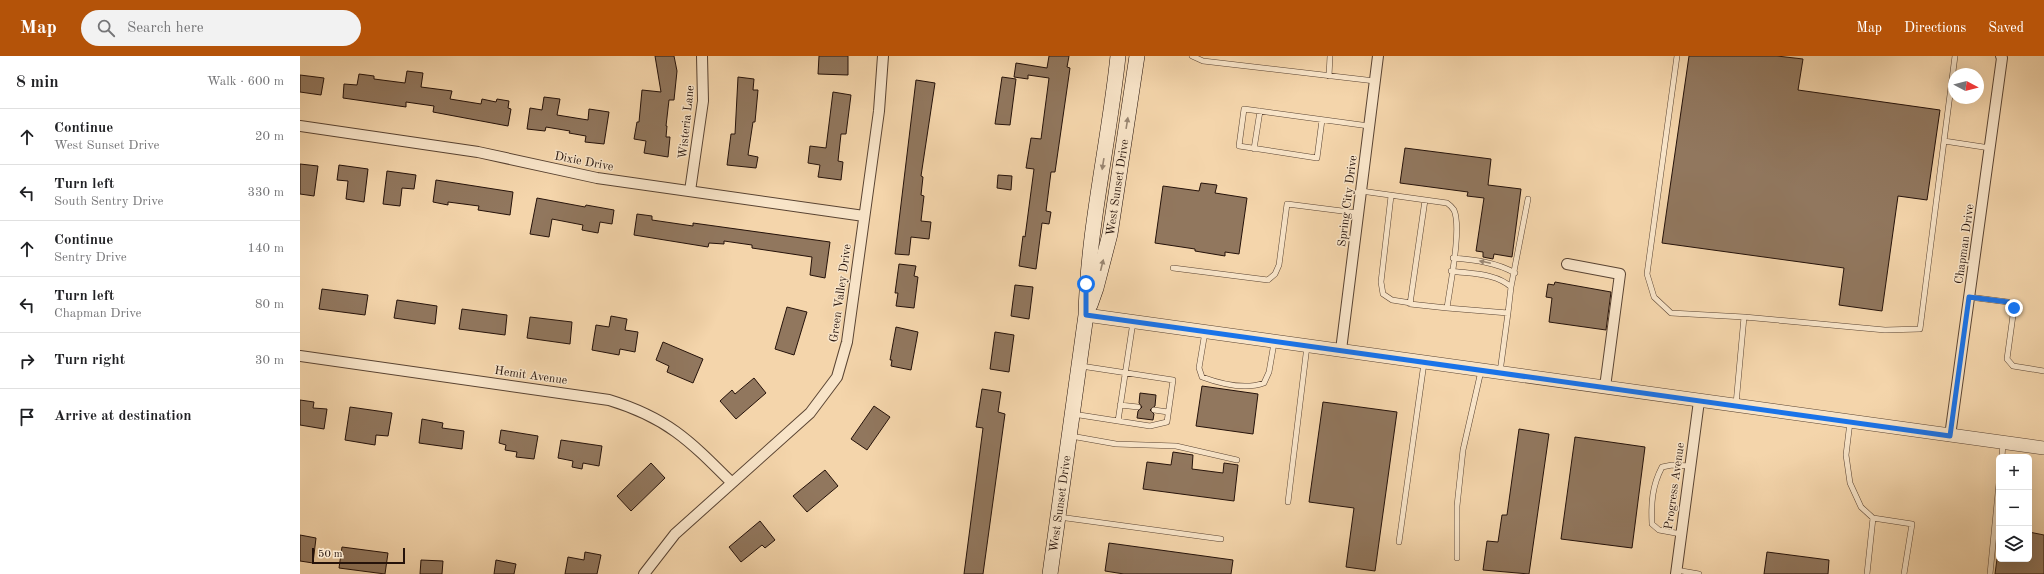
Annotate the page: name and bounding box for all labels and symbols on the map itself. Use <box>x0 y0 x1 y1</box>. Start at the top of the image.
north arrow <box>1948 68 1984 104</box>
street label: Wisteria Lane <box>677 84 697 159</box>
one-way arrow <box>1124 117 1130 129</box>
street label: West Sunset Drive <box>1105 138 1131 237</box>
street label: Dixie Drive <box>553 150 615 174</box>
street label: Spring City Drive <box>1336 154 1360 248</box>
one-way arrow <box>1100 158 1106 170</box>
street label: Chapman Drive <box>1953 203 1977 285</box>
street label: Green Valley Drive <box>828 243 854 343</box>
one-way arrow <box>1099 259 1105 271</box>
one-way arrow <box>1479 259 1491 265</box>
route start <box>1077 275 1095 293</box>
route end <box>2005 299 2023 317</box>
street label: Hemit Avenue <box>494 365 569 387</box>
street label: Progress Avenue <box>1663 441 1687 530</box>
street label: West Sunset Drive <box>1048 454 1073 553</box>
scale bar <box>312 546 405 565</box>

